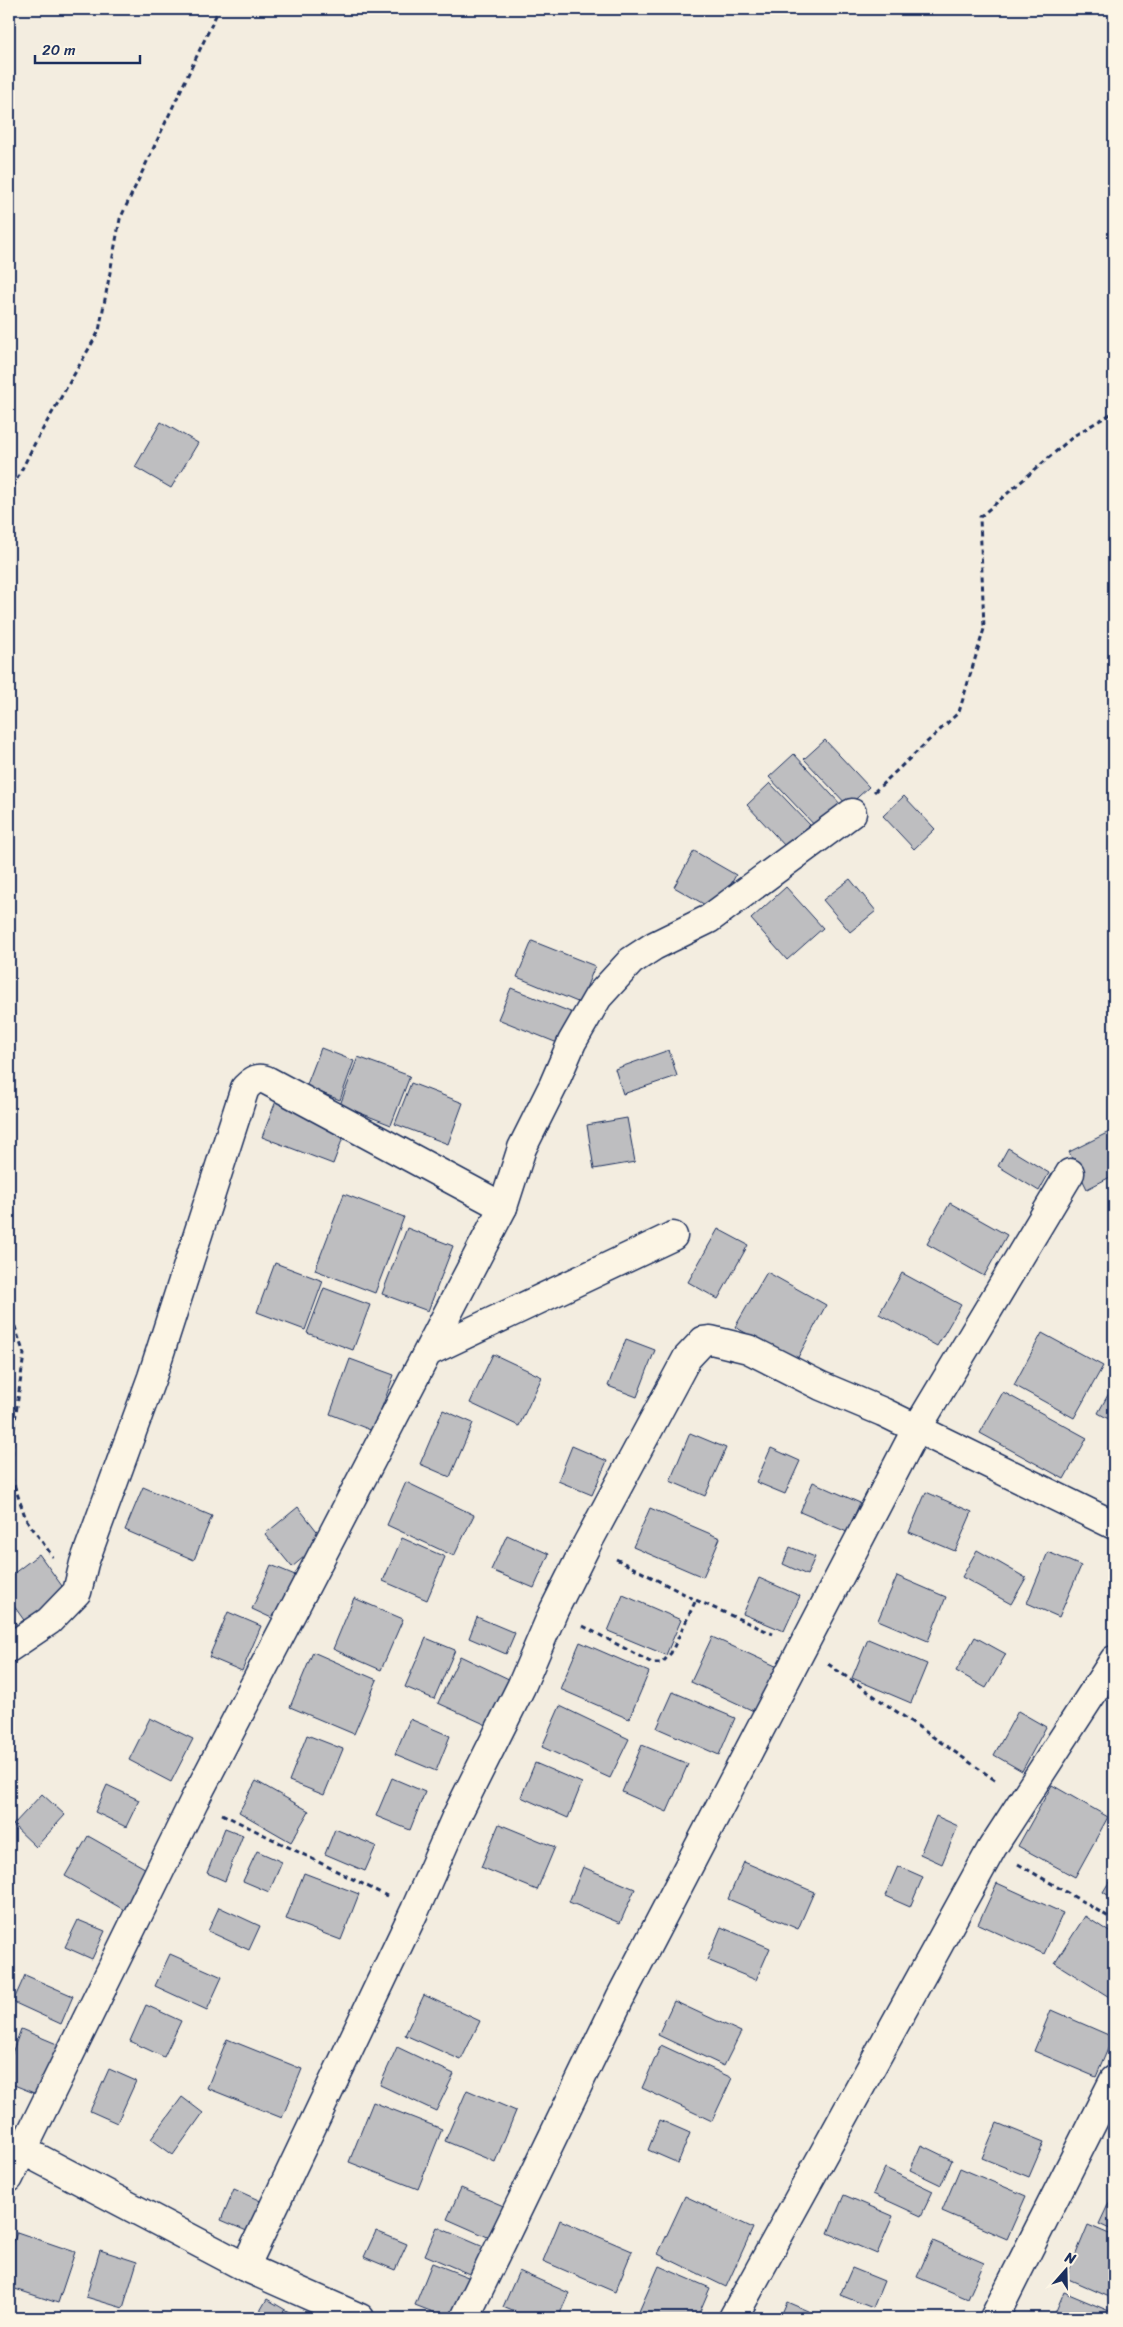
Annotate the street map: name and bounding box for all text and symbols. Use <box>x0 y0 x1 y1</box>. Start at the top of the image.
scale bar <box>35 32 140 64</box>
text: 20 m <box>42 37 76 63</box>
north arrow <box>1040 2244 1090 2294</box>
text: N <box>1061 2245 1079 2272</box>

